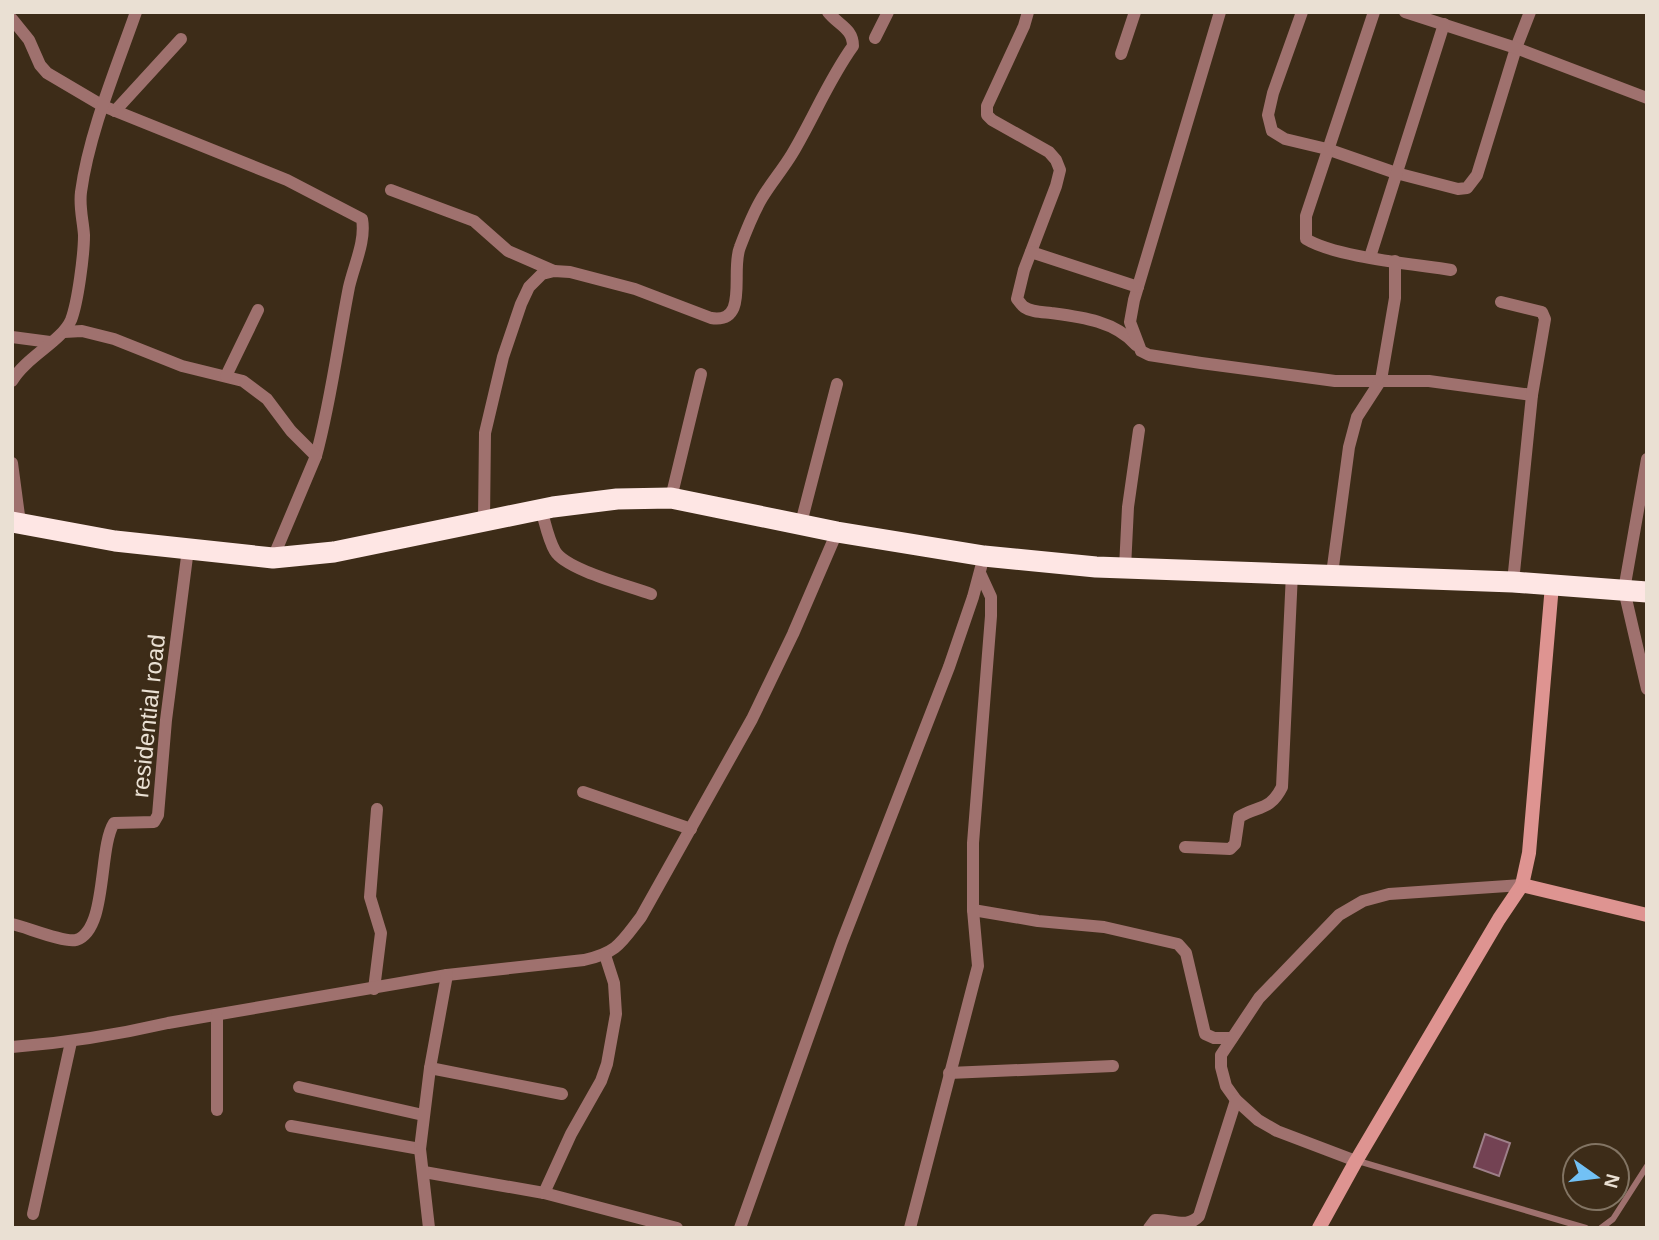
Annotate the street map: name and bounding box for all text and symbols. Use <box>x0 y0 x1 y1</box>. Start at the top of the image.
street label: residential road <box>126 633 170 799</box>
north arrow <box>1561 1142 1631 1212</box>
text: N <box>1600 1172 1624 1190</box>

